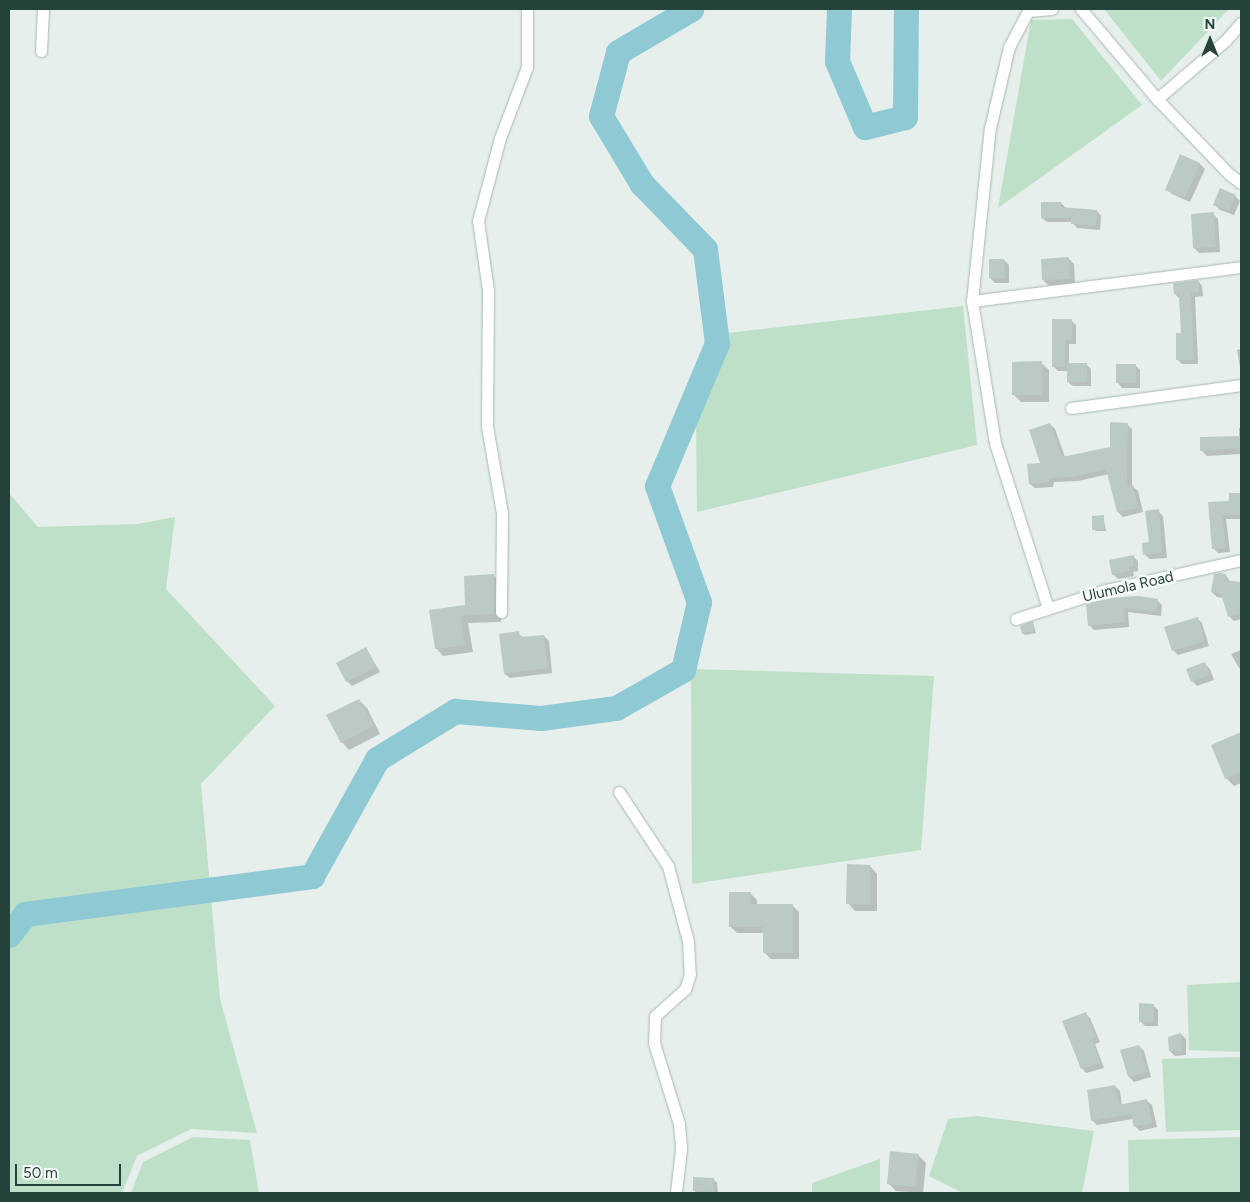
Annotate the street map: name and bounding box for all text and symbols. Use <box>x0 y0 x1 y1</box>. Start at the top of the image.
north arrow <box>1185 15 1235 65</box>
text: N <box>1205 16 1215 33</box>
street label: Ulumola Road <box>1081 568 1175 606</box>
scale bar <box>18 1154 124 1186</box>
text: 50 m <box>23 1164 58 1182</box>

